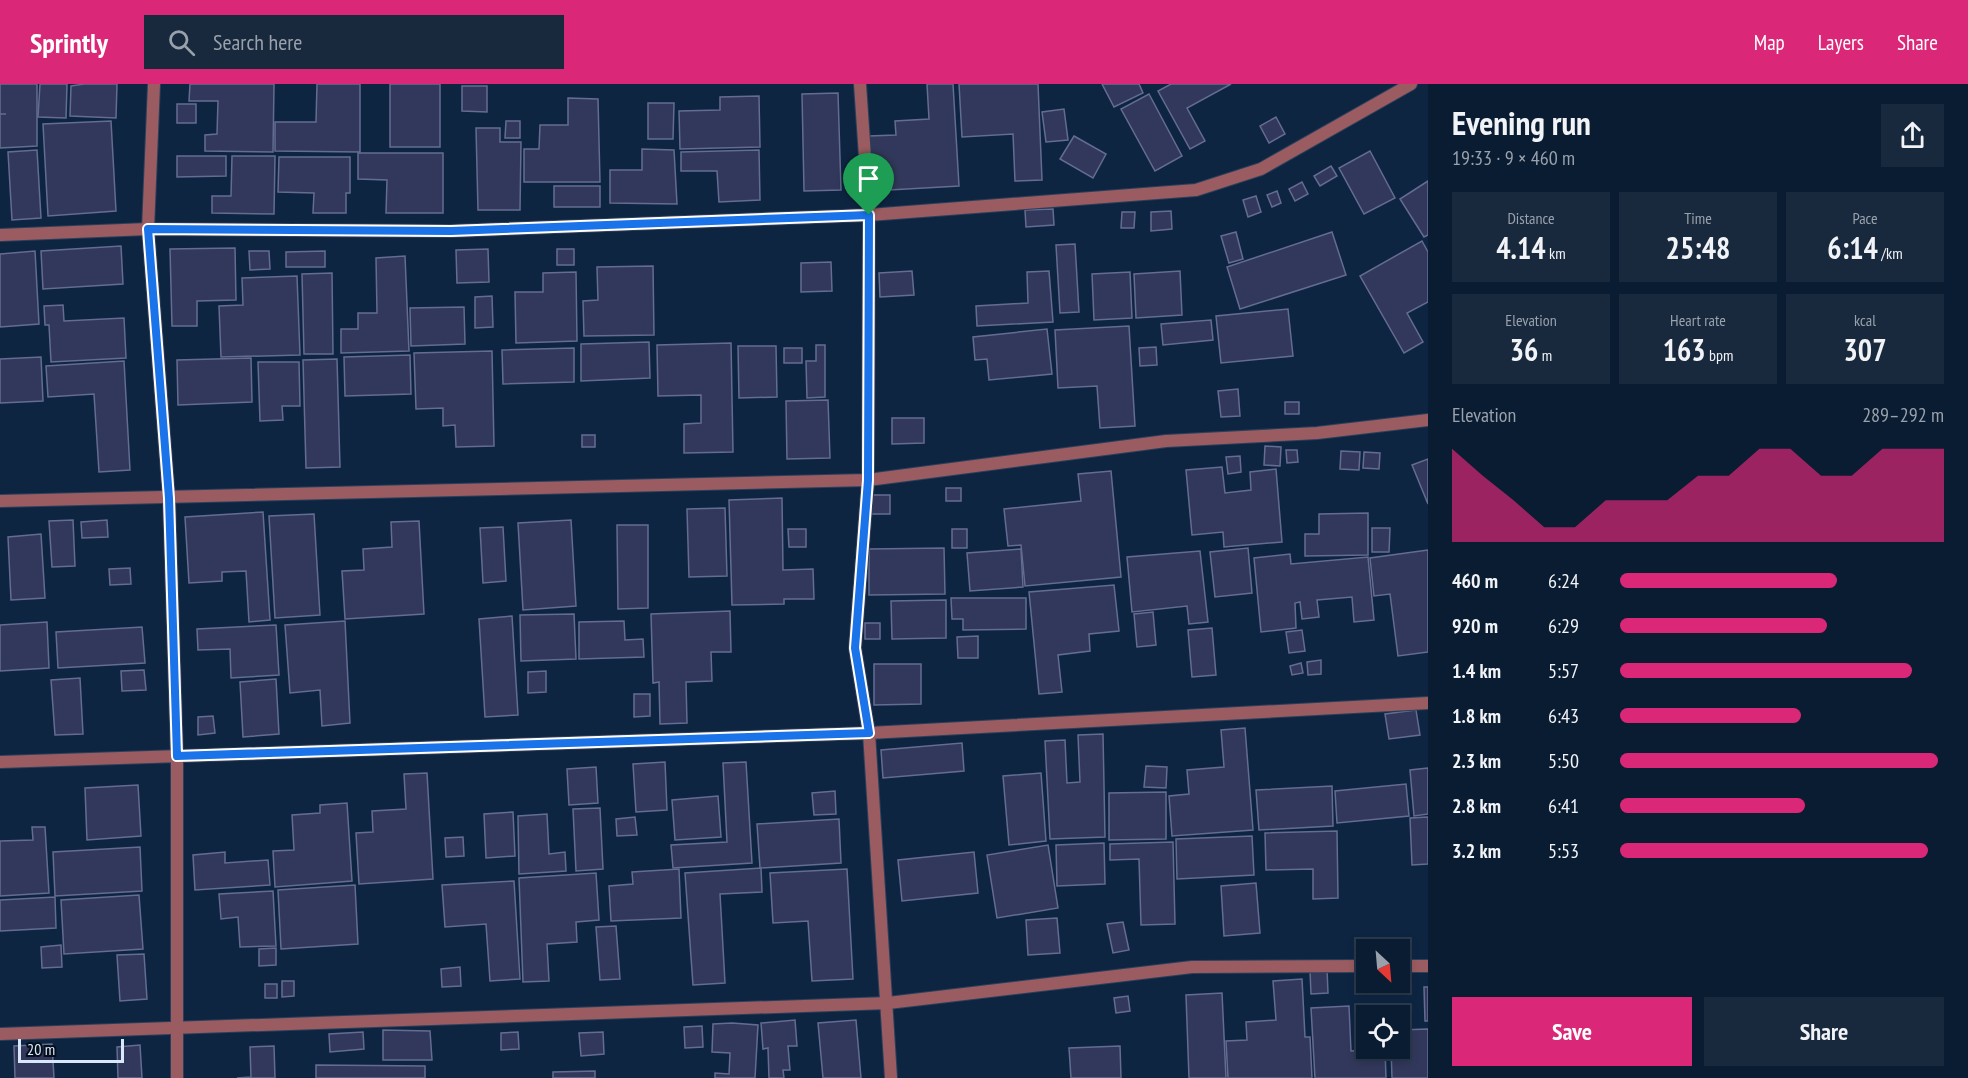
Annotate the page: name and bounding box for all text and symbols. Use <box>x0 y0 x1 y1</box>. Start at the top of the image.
search box <box>144 15 564 69</box>
text: Sprintly <box>30 24 108 61</box>
icon: search <box>165 26 198 59</box>
text: Search here <box>213 28 302 56</box>
text: Map <box>1754 29 1785 56</box>
text: Layers <box>1818 29 1864 56</box>
text: Share <box>1897 29 1938 56</box>
text: Evening run <box>1452 101 1591 144</box>
button: share <box>1881 104 1944 167</box>
text: 19:33 · 9 × 460 m <box>1452 145 1575 171</box>
pin <box>843 153 894 215</box>
icon: arrive <box>852 162 885 195</box>
text: Distance <box>1507 208 1555 228</box>
text: Time <box>1684 208 1712 228</box>
text: Pace <box>1852 208 1878 228</box>
text: 4.14 <box>1496 228 1546 267</box>
text: 25:48 <box>1666 228 1730 267</box>
text: 6:14 <box>1827 228 1878 267</box>
text: km <box>1546 243 1566 263</box>
text: /km <box>1878 243 1903 263</box>
text: Elevation <box>1505 310 1557 330</box>
text: Heart rate <box>1670 310 1726 330</box>
text: kcal <box>1854 310 1876 330</box>
text: 36 <box>1510 330 1538 369</box>
text: 163 <box>1663 330 1706 369</box>
text: 307 <box>1843 330 1887 369</box>
text: m <box>1538 345 1552 365</box>
text: bpm <box>1706 345 1733 365</box>
text: Elevation <box>1452 402 1516 428</box>
text: 289–292 m <box>1862 402 1944 428</box>
text: 460 m <box>1452 568 1498 594</box>
text: 6:24 <box>1548 568 1579 594</box>
text: 920 m <box>1452 613 1498 639</box>
text: 6:29 <box>1548 613 1579 639</box>
text: 1.4 km <box>1452 658 1501 684</box>
text: 5:57 <box>1548 658 1579 684</box>
text: 1.8 km <box>1452 703 1501 729</box>
text: 6:43 <box>1548 703 1579 729</box>
text: 2.3 km <box>1452 748 1501 774</box>
text: 5:50 <box>1548 748 1579 774</box>
text: 2.8 km <box>1452 793 1501 819</box>
text: 6:41 <box>1548 793 1579 819</box>
text: 3.2 km <box>1452 838 1501 864</box>
text: 5:53 <box>1548 838 1579 864</box>
north arrow <box>1356 939 1410 993</box>
map controls <box>1356 939 1410 1059</box>
button: Save <box>1452 997 1692 1066</box>
button: Share <box>1704 997 1944 1066</box>
button: locate <box>1356 1005 1410 1059</box>
scale bar <box>18 1036 124 1064</box>
text: 20 m <box>27 1039 55 1059</box>

